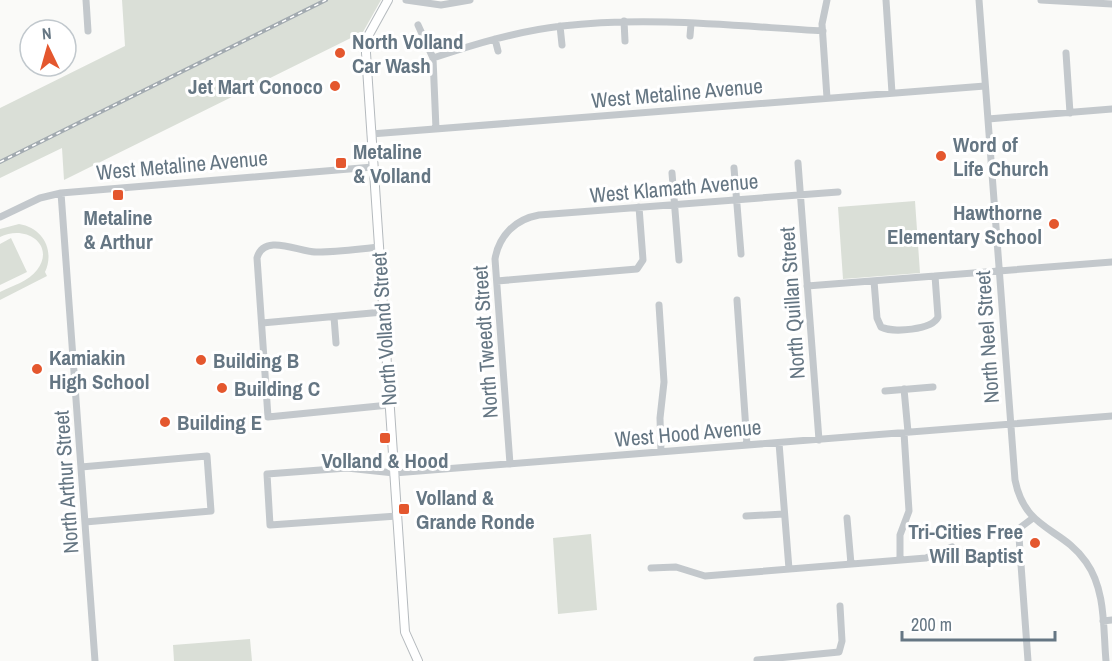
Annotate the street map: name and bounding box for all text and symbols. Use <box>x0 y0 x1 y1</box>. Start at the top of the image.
north arrow <box>18 18 78 78</box>
text: N <box>41 22 52 44</box>
place label: North Volland Car Wash <box>352 27 464 80</box>
marker: North Volland Car Wash <box>333 46 347 60</box>
street label: West Metaline Avenue <box>590 71 764 115</box>
place label: Jet Mart Conoco <box>188 72 323 101</box>
marker: Jet Mart Conoco <box>328 79 342 93</box>
place label: Word of Life Church <box>953 130 1049 183</box>
place label: Metaline & Volland <box>353 137 431 190</box>
street label: West Metaline Avenue <box>95 143 269 187</box>
marker: Word of Life Church <box>934 149 948 163</box>
marker: Metaline & Volland <box>334 156 348 170</box>
street label: West Klamath Avenue <box>589 166 759 210</box>
marker: Metaline & Arthur <box>111 188 125 202</box>
place label: Hawthorne Elementary School <box>887 198 1042 251</box>
place label: Metaline & Arthur <box>83 203 153 256</box>
marker: Hawthorne Elementary School <box>1047 217 1061 231</box>
street label: North Quillan Street <box>772 226 812 380</box>
street label: North Volland Street <box>364 251 404 407</box>
street label: North Tweedt Street <box>465 265 505 419</box>
street label: North Neel Street <box>968 269 1006 404</box>
place label: Kamiakin High School <box>49 343 149 396</box>
place label: Building B <box>213 346 299 375</box>
marker: Building B <box>194 353 208 367</box>
marker: Kamiakin High School <box>30 362 44 376</box>
place label: Building C <box>234 374 320 403</box>
marker: Building C <box>215 381 229 395</box>
place label: Building E <box>177 408 262 437</box>
street label: North Arthur Street <box>47 409 85 555</box>
street label: West Hood Avenue <box>614 412 762 454</box>
marker: Building E <box>158 415 172 429</box>
marker: Volland & Hood <box>378 431 392 445</box>
place label: Volland & Hood <box>322 446 448 475</box>
place label: Volland & Grande Ronde <box>416 483 535 536</box>
marker: Volland & Grande Ronde <box>397 502 411 516</box>
place label: Tri-Cities Free Will Baptist <box>908 517 1023 570</box>
marker: Tri-Cities Free Will Baptist <box>1028 536 1042 550</box>
scale bar <box>902 604 1055 642</box>
text: 200 m <box>911 612 952 637</box>

